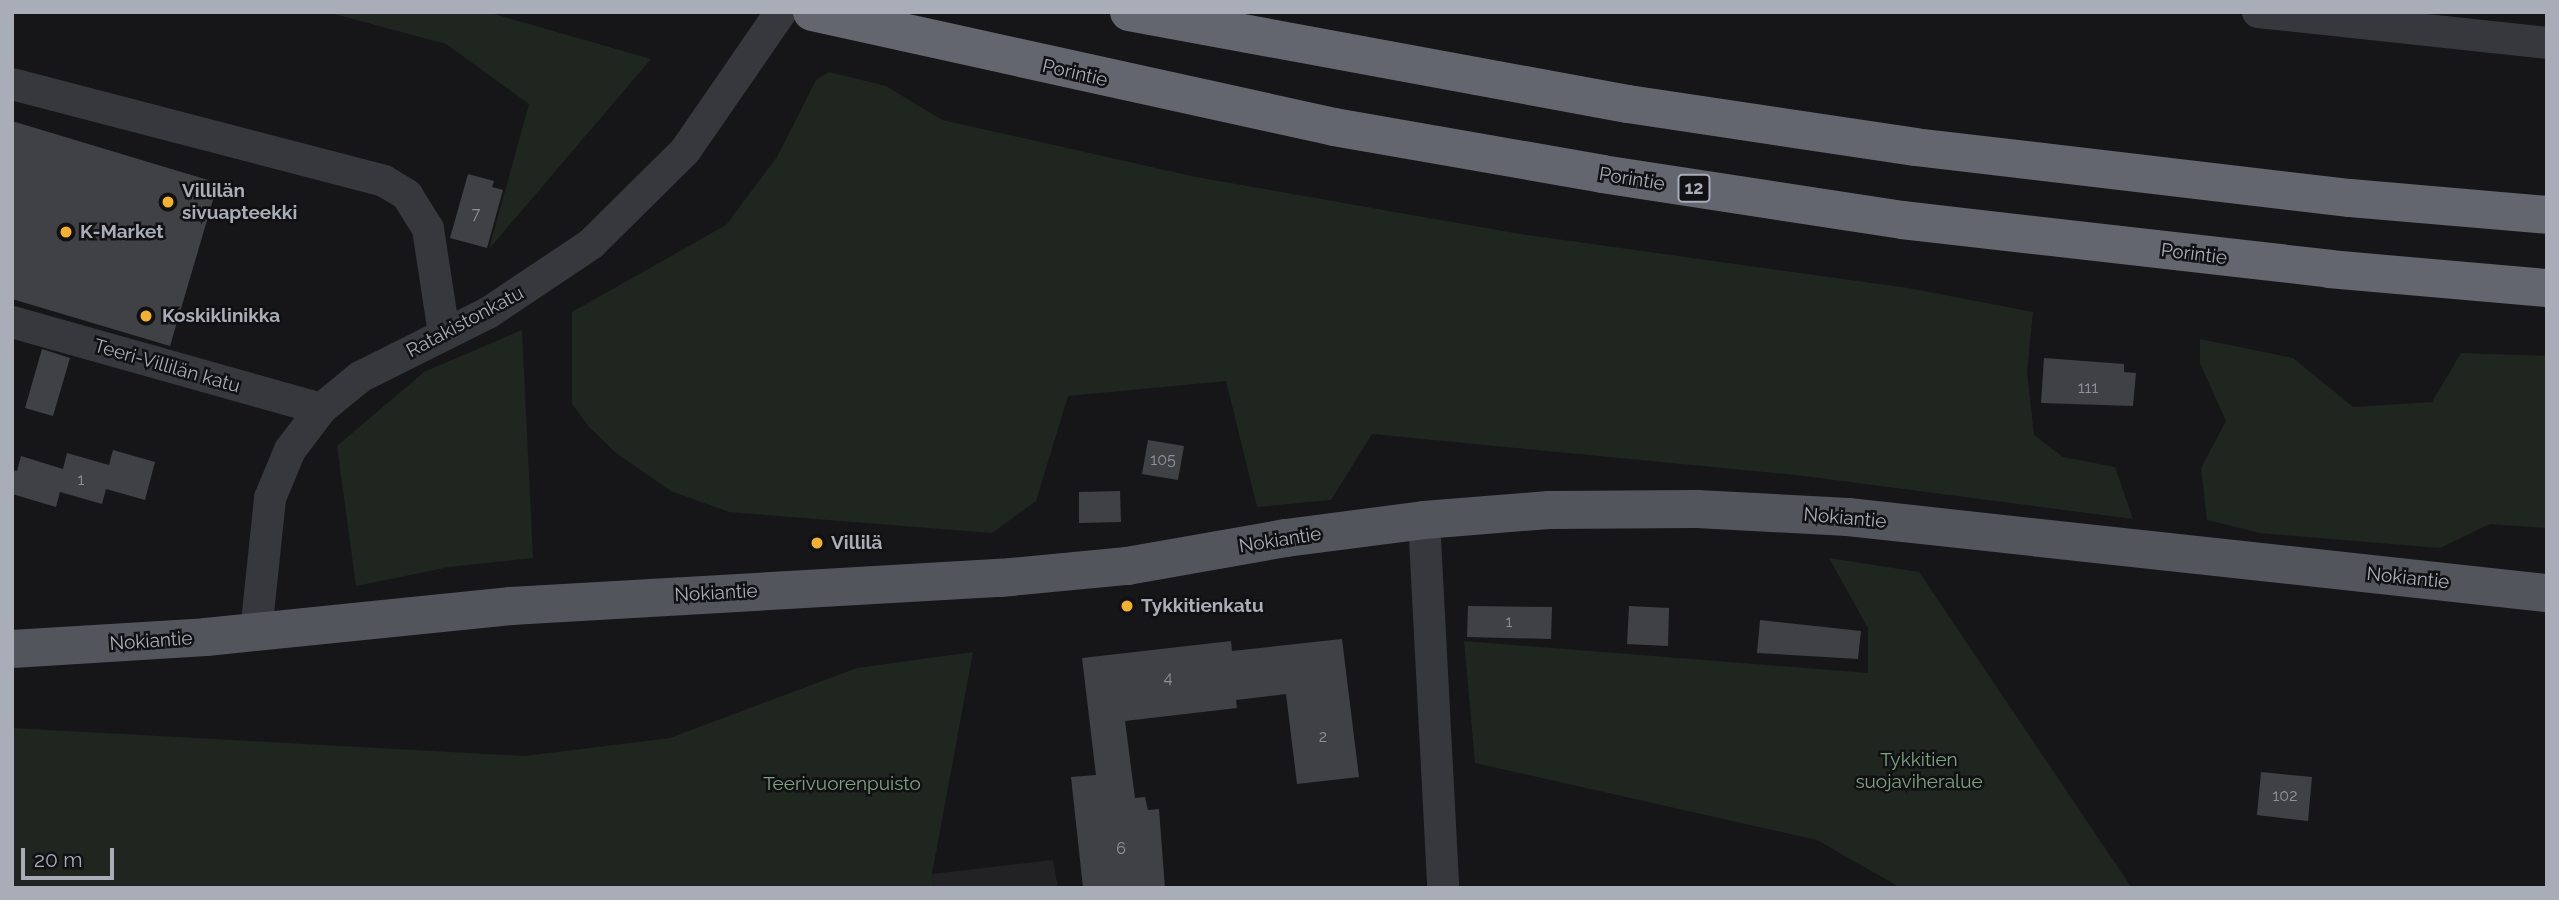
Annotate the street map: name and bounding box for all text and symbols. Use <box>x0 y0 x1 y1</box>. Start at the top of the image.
street label: Porintie <box>1040 54 1110 92</box>
street label: Porintie <box>1597 163 1667 195</box>
road number: 12 <box>1676 174 1712 202</box>
place label: Villilän sivuapteekki <box>182 180 297 224</box>
marker: Villilän sivuapteekki <box>160 194 176 210</box>
house number: 7 <box>472 204 480 224</box>
place label: K-Market <box>80 221 164 243</box>
marker: K-Market <box>58 224 74 240</box>
street label: Porintie <box>2160 239 2228 269</box>
street label: Ratakistonkatu <box>403 282 527 362</box>
place label: Koskiklinikka <box>162 305 280 327</box>
marker: Koskiklinikka <box>136 306 156 326</box>
street label: Teeri-Villilän katu <box>91 334 243 398</box>
house number: 111 <box>2078 378 2098 398</box>
house number: 105 <box>1150 450 1176 470</box>
house number: 1 <box>78 470 84 490</box>
street label: Nokiantie <box>1803 503 1887 533</box>
street label: Nokiantie <box>1237 522 1323 558</box>
place label: Villilä <box>831 532 883 554</box>
marker: Villilä <box>809 535 825 551</box>
street label: Nokiantie <box>2366 562 2450 594</box>
street label: Nokiantie <box>674 579 758 607</box>
place label: Tykkitienkatu <box>1141 595 1264 617</box>
marker: Tykkitienkatu <box>1119 598 1135 614</box>
house number: 1 <box>1506 612 1512 632</box>
street label: Nokiantie <box>109 627 193 655</box>
house number: 4 <box>1164 668 1172 688</box>
house number: 2 <box>1319 727 1327 747</box>
park label: Tykkitien suojaviheralue <box>1855 749 1983 793</box>
park label: Teerivuorenpuisto <box>763 773 921 795</box>
house number: 102 <box>2273 786 2297 806</box>
scale bar <box>24 834 117 878</box>
house number: 6 <box>1116 839 1126 859</box>
text: 20 m <box>34 847 82 872</box>

